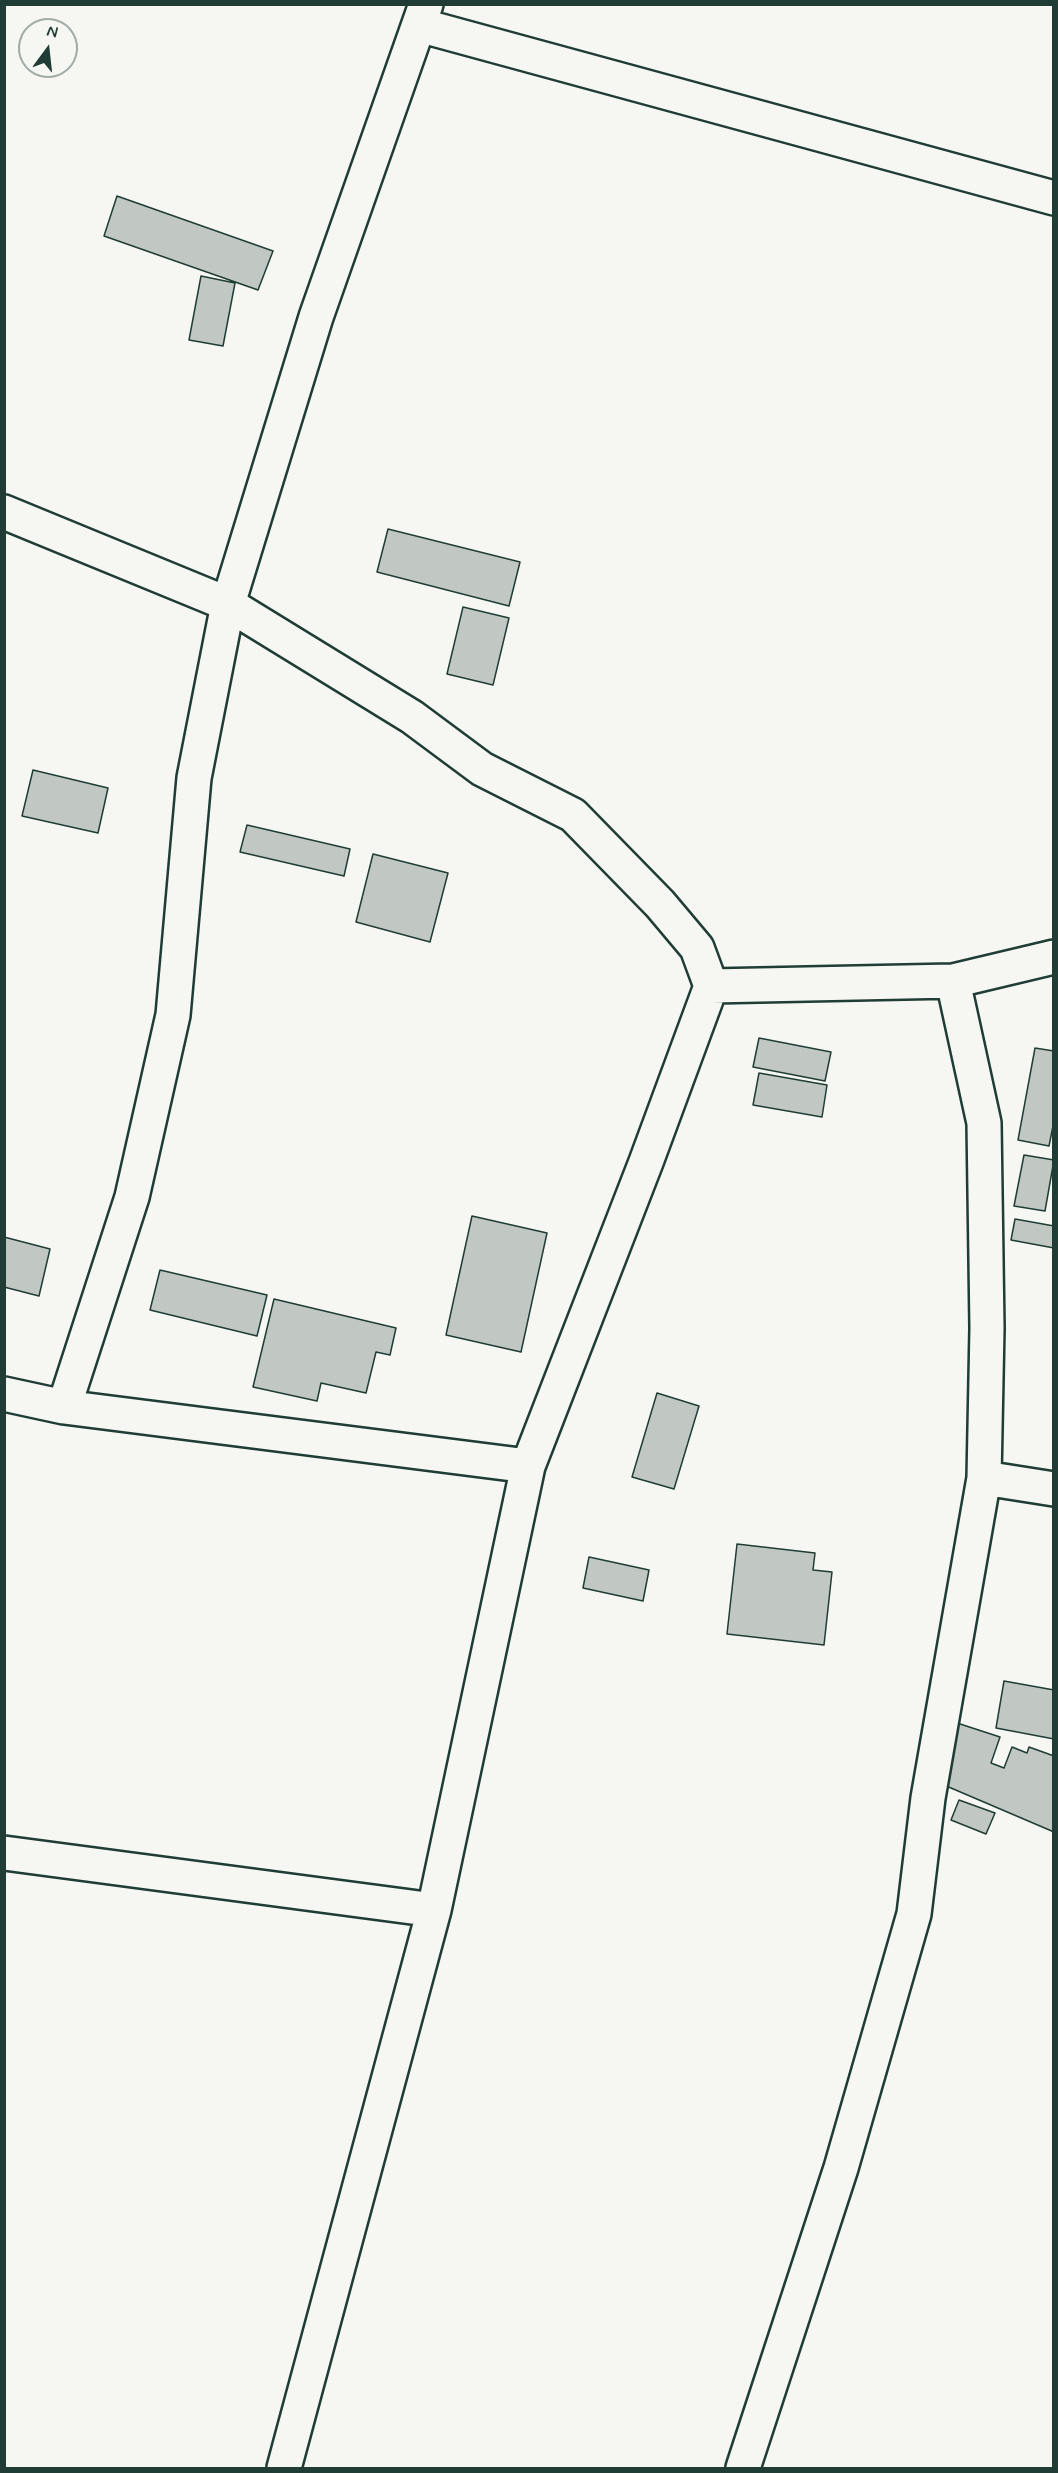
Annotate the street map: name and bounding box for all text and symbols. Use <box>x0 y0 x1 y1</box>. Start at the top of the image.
north arrow <box>18 18 78 78</box>
text: N <box>44 21 60 44</box>

